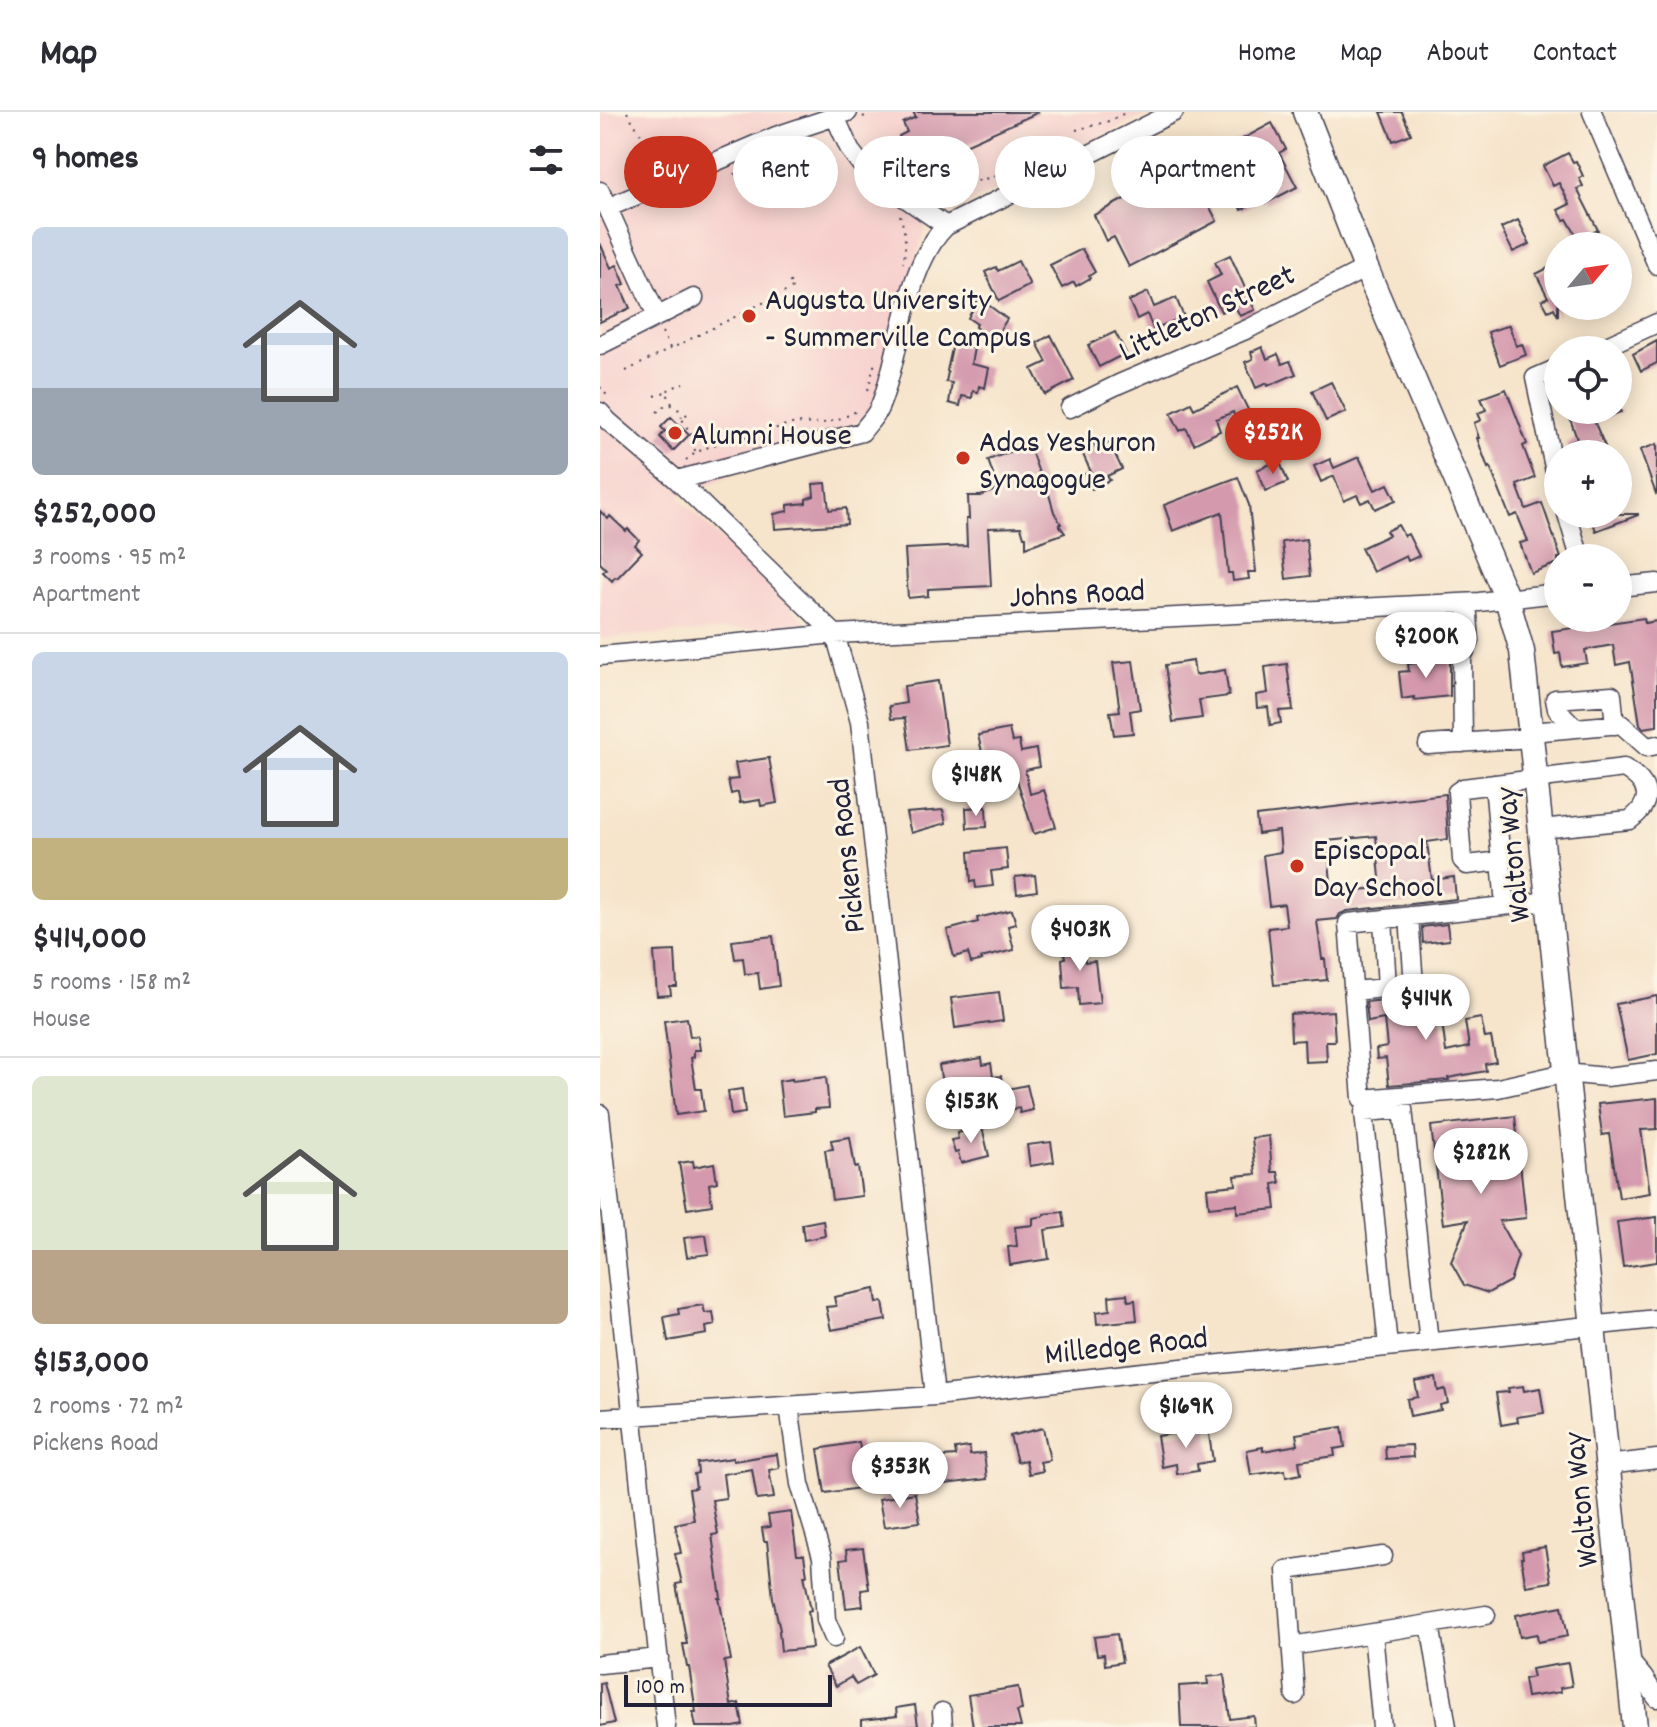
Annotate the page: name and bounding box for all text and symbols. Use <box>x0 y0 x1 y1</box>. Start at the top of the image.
text: Map <box>40 28 98 83</box>
text: Home <box>1238 35 1296 75</box>
text: Map <box>1340 35 1382 75</box>
text: About <box>1426 35 1489 75</box>
text: Contact <box>1533 35 1617 75</box>
text: 9 homes <box>32 136 139 185</box>
chip: Buy <box>624 136 717 208</box>
chip: Rent <box>733 136 838 208</box>
chip: Filters <box>854 136 979 208</box>
chip: New <box>995 136 1095 208</box>
chip: Apartment <box>1111 136 1284 208</box>
icon: filters <box>524 138 568 182</box>
north arrow <box>1544 232 1632 320</box>
map controls <box>1544 232 1632 632</box>
street label: Littleton Street <box>1112 254 1304 377</box>
icon: home <box>228 279 372 423</box>
place label: Augusta University - Summerville Campus <box>765 280 1032 363</box>
marker: Augusta University - Summerville Campus <box>740 307 758 325</box>
button: locate <box>1544 336 1632 424</box>
pin: $252K <box>1217 408 1329 476</box>
place label: Alumni House <box>691 415 852 461</box>
text: $252K <box>1243 415 1303 452</box>
place label: Adas Yeshuron Synagogue <box>979 422 1156 505</box>
marker: Alumni House <box>666 424 684 442</box>
button: + <box>1544 440 1632 528</box>
marker: Adas Yeshuron Synagogue <box>954 449 972 467</box>
text: $252,000 <box>32 491 157 540</box>
text: 3 rooms · 95 m² <box>32 540 186 577</box>
button: − <box>1544 544 1632 632</box>
street label: Johns Road <box>1008 570 1146 624</box>
text: Apartment <box>32 577 141 614</box>
pin: $200K <box>1370 612 1482 680</box>
text: $200K <box>1394 619 1458 656</box>
icon: home <box>228 704 372 848</box>
pin: $148K <box>920 750 1032 818</box>
text: $148K <box>950 757 1002 794</box>
street label: Pickens Road <box>819 776 881 935</box>
street label: Walton Way <box>1486 784 1546 924</box>
place label: Episcopal Day School <box>1313 830 1443 913</box>
marker: Episcopal Day School <box>1288 857 1306 875</box>
pin: $403K <box>1024 905 1136 973</box>
text: $403K <box>1049 912 1111 949</box>
text: $414,000 <box>32 916 147 965</box>
text: 5 rooms · 158 m² <box>32 965 191 1002</box>
pin: $414K <box>1370 974 1482 1042</box>
text: $414K <box>1400 981 1452 1018</box>
text: House <box>32 1002 90 1039</box>
pin: $153K <box>915 1077 1027 1145</box>
text: $153K <box>944 1084 998 1121</box>
icon: home <box>228 1128 372 1272</box>
pin: $282K <box>1425 1128 1537 1196</box>
text: $282K <box>1452 1135 1510 1172</box>
street label: Milledge Road <box>1042 1318 1211 1380</box>
text: $153,000 <box>32 1340 150 1389</box>
pin: $169K <box>1130 1382 1242 1450</box>
text: 2 rooms · 72 m² <box>32 1389 183 1426</box>
text: $169K <box>1158 1389 1214 1426</box>
text: Pickens Road <box>32 1426 159 1463</box>
street label: Walton Way <box>1554 1429 1614 1569</box>
pin: $353K <box>844 1442 956 1510</box>
text: $353K <box>870 1449 930 1486</box>
scale bar <box>624 1671 832 1707</box>
text: 100 m <box>636 1673 685 1704</box>

